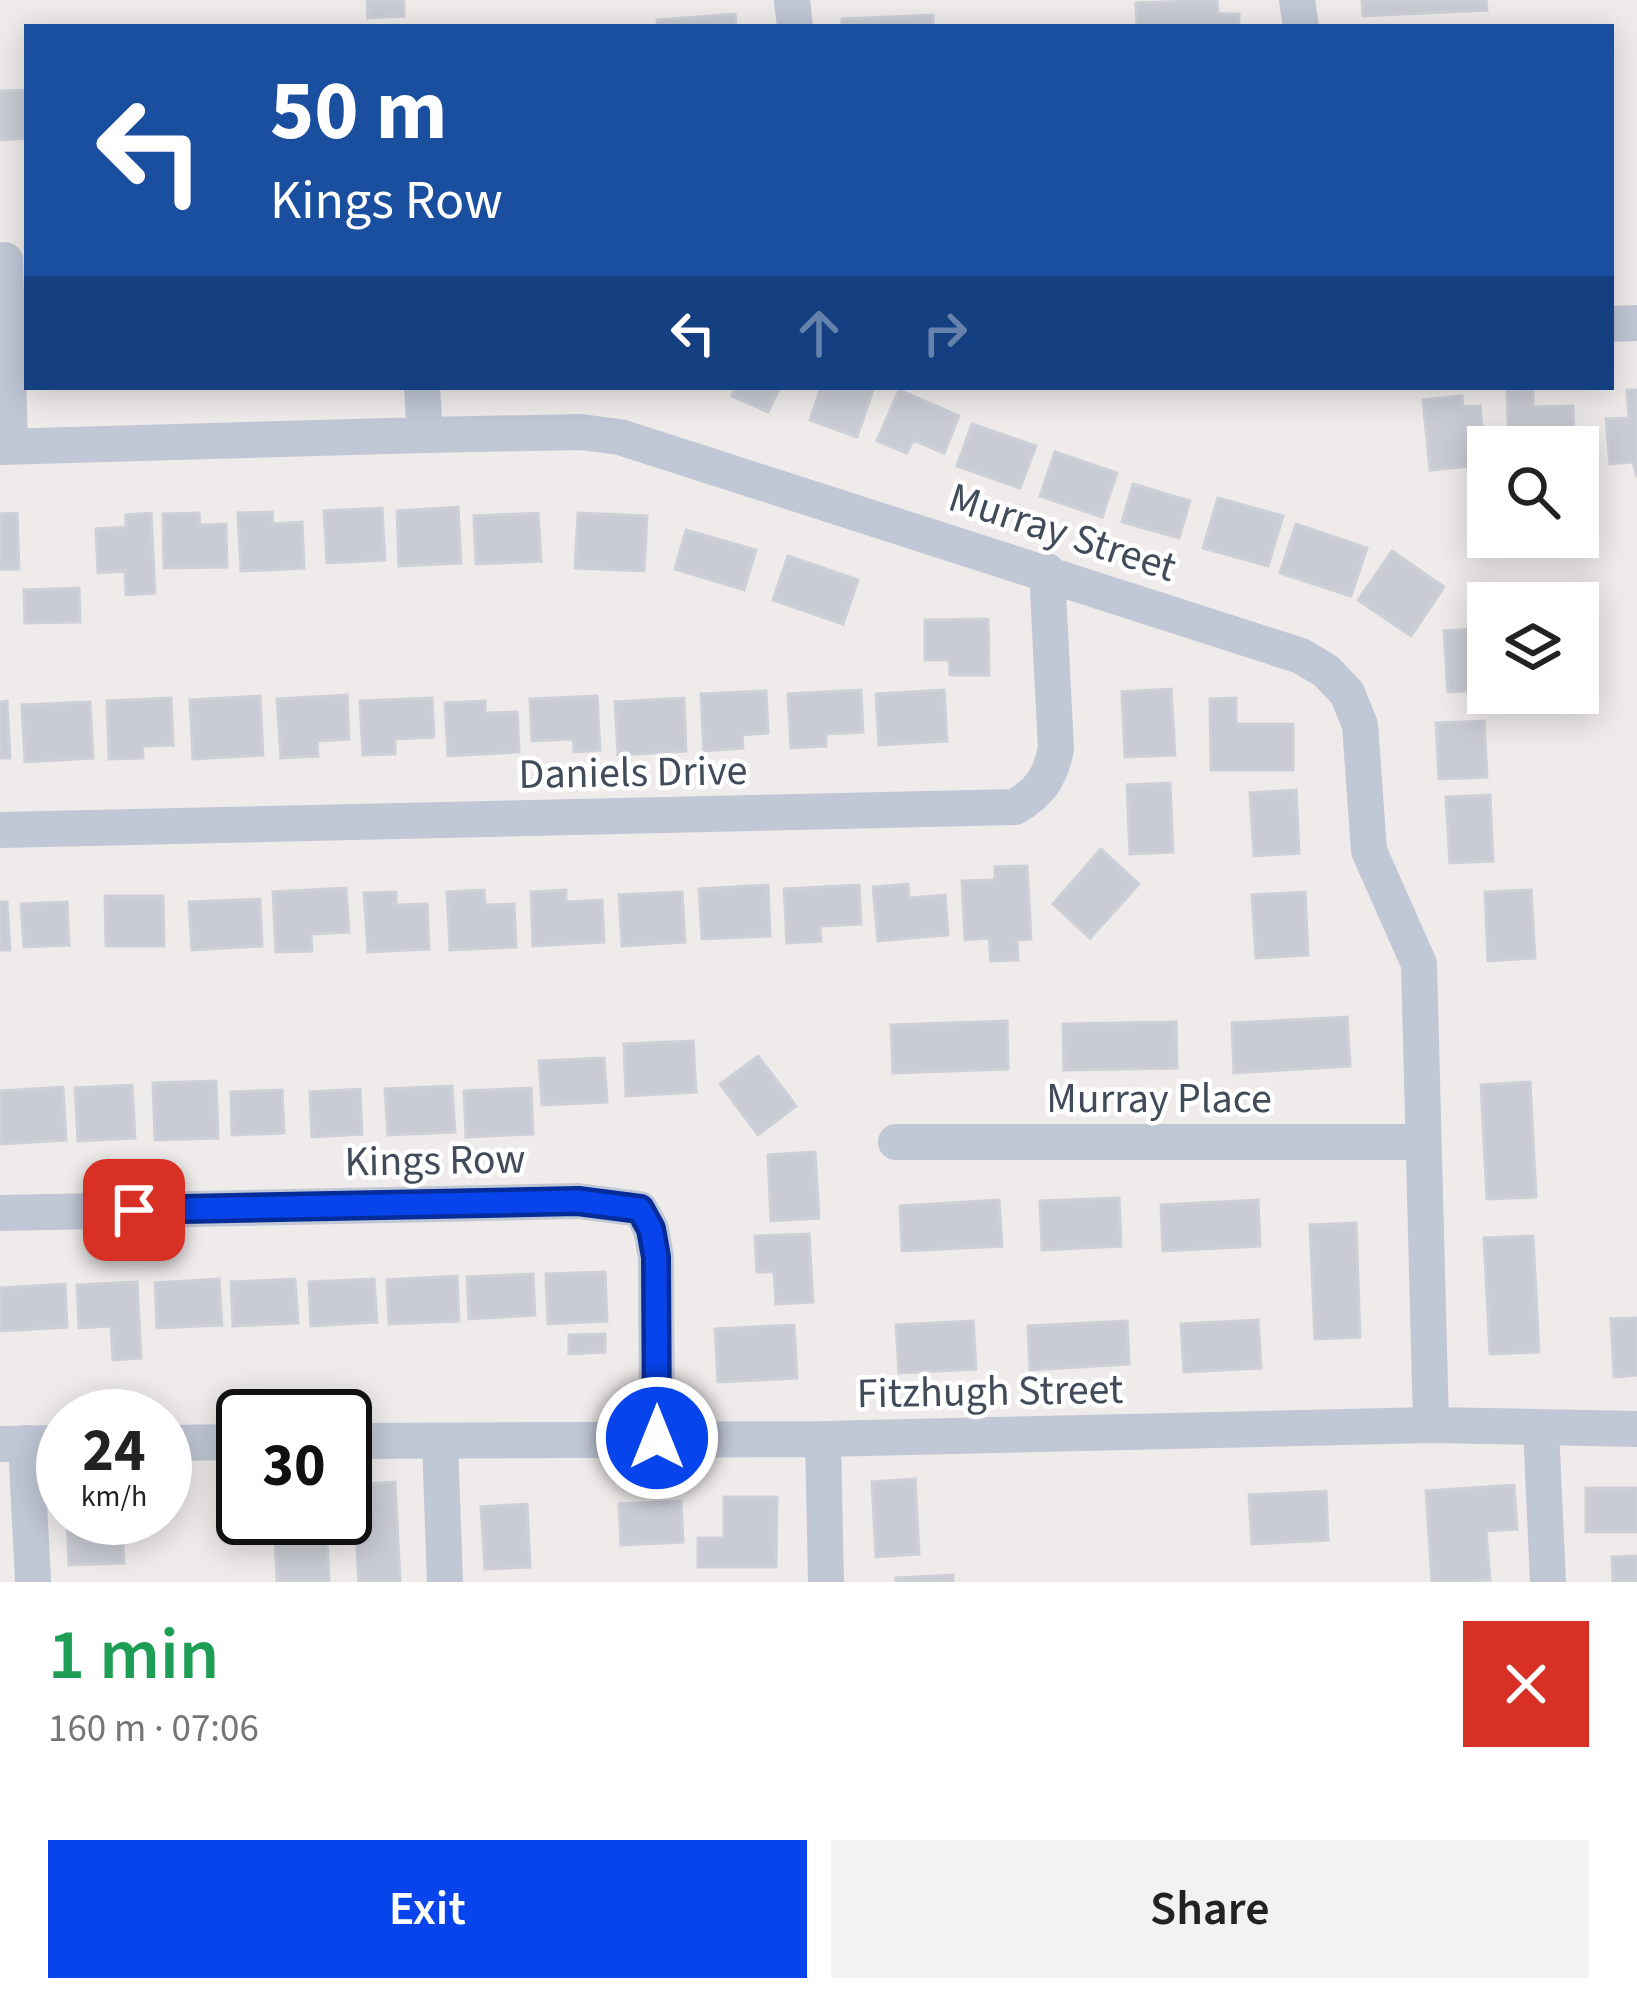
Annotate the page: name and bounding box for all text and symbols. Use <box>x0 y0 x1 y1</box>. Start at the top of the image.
text: 50 m <box>270 52 448 172</box>
icon: left <box>72 72 228 228</box>
text: Kings Row <box>270 163 503 240</box>
icon: left <box>660 300 726 366</box>
icon: ahead <box>786 300 852 366</box>
icon: right <box>912 300 978 366</box>
map controls <box>1467 426 1599 714</box>
button: search <box>1467 426 1599 558</box>
street label: Murray Street <box>941 468 1184 598</box>
button: layers <box>1467 582 1599 714</box>
street label: Daniels Drive <box>518 741 748 805</box>
street label: Murray Place <box>1046 1069 1272 1129</box>
street label: Kings Row <box>344 1129 526 1193</box>
pin <box>83 1159 185 1261</box>
icon: arrive <box>101 1177 167 1243</box>
street label: Fitzhugh Street <box>856 1360 1124 1424</box>
position arrow <box>594 1375 720 1501</box>
speed limit sign: 30 <box>216 1389 372 1545</box>
text: 24 <box>82 1409 146 1494</box>
text: km/h <box>81 1475 147 1518</box>
text: 1 min <box>48 1604 219 1707</box>
button: close <box>1463 1621 1589 1747</box>
text: 160 m · 07:06 <box>48 1701 259 1757</box>
button: Exit <box>48 1840 807 1978</box>
button: Share <box>831 1840 1589 1978</box>

